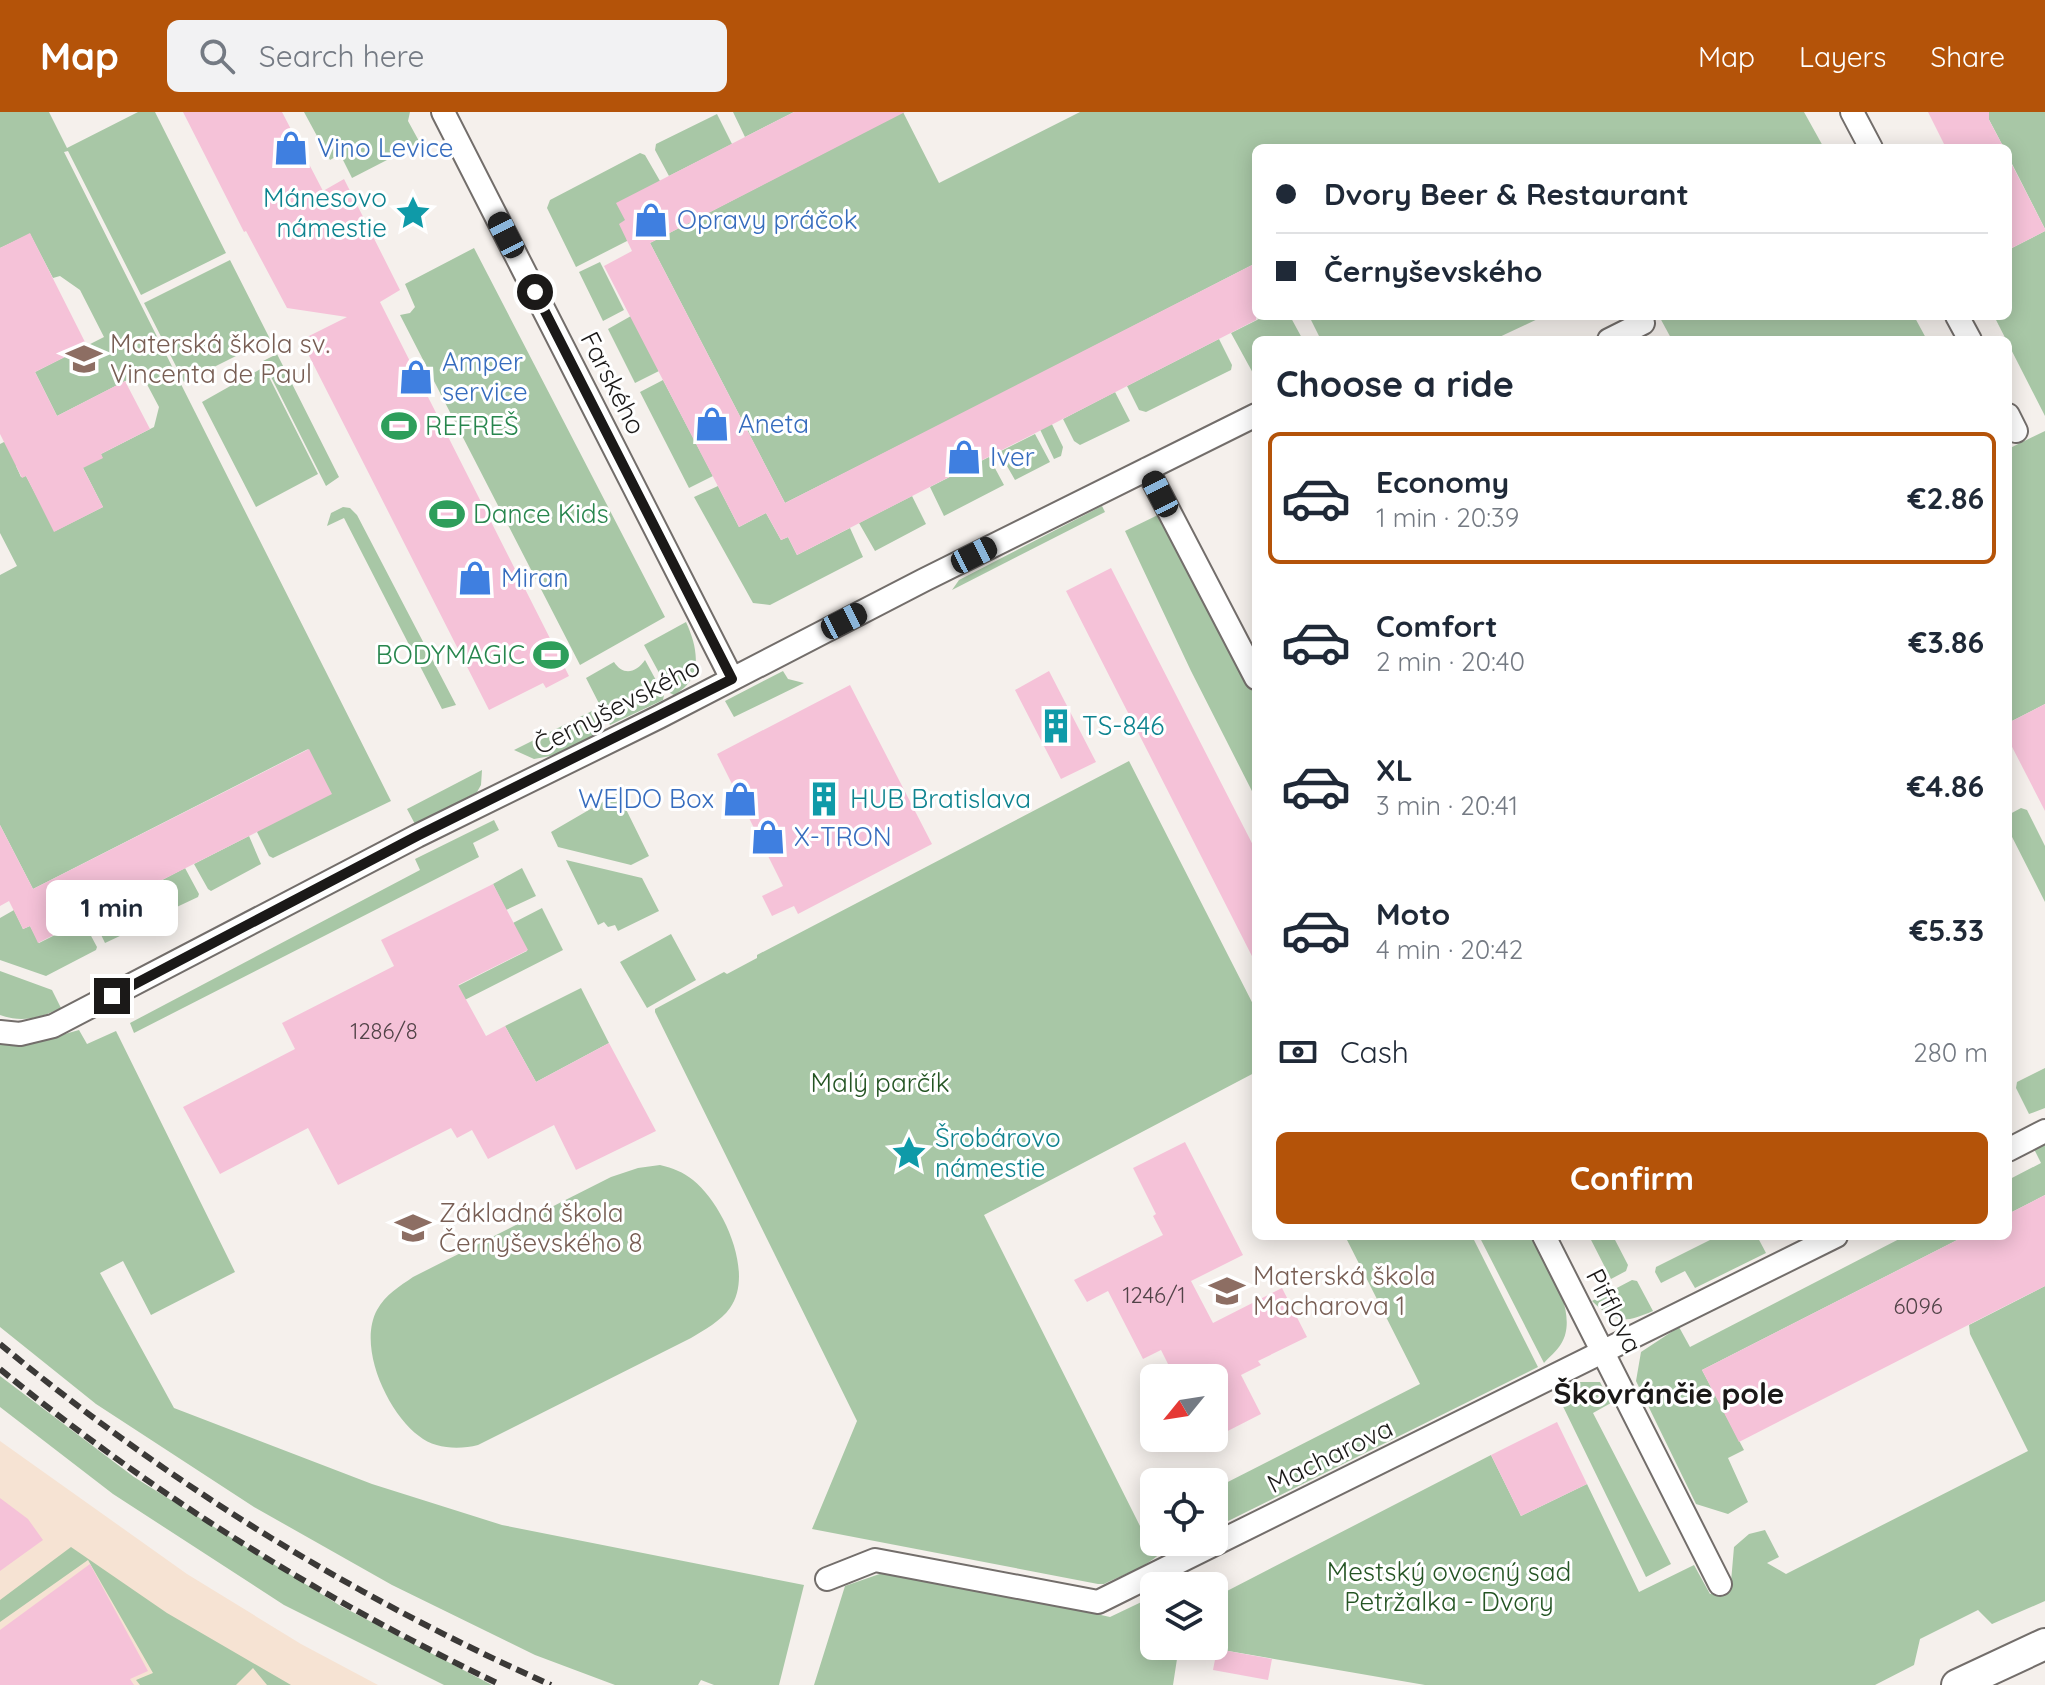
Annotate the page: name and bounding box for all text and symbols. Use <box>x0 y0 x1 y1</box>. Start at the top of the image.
search box <box>167 20 727 92</box>
text: Map <box>40 32 119 80</box>
icon: search <box>195 34 239 78</box>
text: Search here <box>259 37 424 75</box>
text: Map <box>1698 39 1755 74</box>
text: Layers <box>1799 39 1886 74</box>
text: Share <box>1930 39 2005 74</box>
shop icon: Vino Levice <box>272 129 310 167</box>
place label: Vino Levice <box>317 131 454 164</box>
text: Dvory Beer & Restaurant <box>1324 175 1689 213</box>
place label: Mánesovo námestie <box>263 181 387 244</box>
place icon: Mánesovo námestie <box>394 194 432 232</box>
shop icon: Opravy práčok <box>632 201 670 239</box>
place label: Opravy práčok <box>677 203 858 236</box>
car <box>484 208 528 262</box>
text: Černyševského <box>1324 252 1542 290</box>
route start <box>517 274 553 310</box>
street label: Farského <box>574 326 653 440</box>
place label: Materská škola sv. Vincenta de Paul <box>110 327 330 390</box>
school or university icon: Materská škola sv. Vincenta de Paul <box>65 340 103 378</box>
place label: Amper service <box>442 345 528 408</box>
shop icon: Amper service <box>397 358 435 396</box>
text: Choose a ride <box>1276 361 1514 406</box>
shop icon: Aneta <box>693 405 731 443</box>
sports icon: REFREŠ <box>380 407 418 445</box>
place label: Aneta <box>738 407 809 440</box>
place label: REFREŠ <box>425 409 519 442</box>
shop icon: Iver <box>945 438 983 476</box>
place label: Iver <box>990 440 1035 473</box>
icon: car <box>1280 462 1352 534</box>
text: Economy <box>1376 463 1509 501</box>
car <box>1138 467 1182 521</box>
text: €2.86 <box>1908 479 1984 517</box>
sports icon: Dance Kids <box>428 495 466 533</box>
place label: Dance Kids <box>473 497 609 530</box>
text: 1 min · 20:39 <box>1376 501 1519 534</box>
car <box>947 533 1001 577</box>
shop icon: Miran <box>456 559 494 597</box>
place label: Miran <box>501 561 569 594</box>
car <box>817 599 871 643</box>
icon: car <box>1280 606 1352 678</box>
text: Comfort <box>1376 607 1497 645</box>
text: €3.86 <box>1909 623 1984 661</box>
sports icon: BODYMAGIC <box>532 636 570 674</box>
place label: BODYMAGIC <box>376 638 525 671</box>
text: 2 min · 20:40 <box>1376 645 1525 678</box>
street label: Černyševského <box>528 649 706 762</box>
building icon: TS-846 <box>1037 707 1075 745</box>
place label: TS-846 <box>1082 709 1164 742</box>
icon: car <box>1280 750 1352 822</box>
text: XL <box>1376 751 1413 789</box>
text: €4.86 <box>1907 767 1984 805</box>
shop icon: WE|DO Box <box>721 780 759 818</box>
building icon: HUB Bratislava <box>805 780 843 818</box>
place label: WE|DO Box <box>578 782 714 815</box>
place label: HUB Bratislava <box>850 782 1031 815</box>
text: 3 min · 20:41 <box>1376 789 1518 822</box>
shop icon: X-TRON <box>749 818 787 856</box>
place label: X-TRON <box>794 820 892 853</box>
callout: 1 min <box>46 880 178 936</box>
text: 1 min <box>81 891 144 924</box>
icon: car <box>1280 894 1352 966</box>
text: Moto <box>1376 895 1450 933</box>
text: €5.33 <box>1909 911 1984 949</box>
text: 4 min · 20:42 <box>1376 933 1523 966</box>
route end <box>94 978 130 1014</box>
house number: 1286/8 <box>350 1017 418 1045</box>
icon: cash <box>1276 1030 1320 1074</box>
text: Cash <box>1340 1033 1409 1071</box>
text: 280 m <box>1913 1036 1988 1069</box>
park label: Malý parčík <box>810 1066 950 1099</box>
place label: Šrobárovo námestie <box>935 1121 1061 1184</box>
button: Confirm <box>1276 1132 1988 1224</box>
place icon: Šrobárovo námestie <box>890 1134 928 1172</box>
place label: Základná škola Černyševského 8 <box>439 1196 643 1259</box>
school or university icon: Základná škola Černyševského 8 <box>394 1209 432 1247</box>
place label: Materská škola Macharova 1 <box>1253 1259 1435 1322</box>
street label: Pifflova <box>1579 1263 1650 1359</box>
school or university icon: Materská škola Macharova 1 <box>1208 1272 1246 1310</box>
house number: 1246/1 <box>1122 1281 1186 1309</box>
house number: 6096 <box>1893 1292 1943 1320</box>
north arrow <box>1140 1364 1228 1452</box>
map controls <box>1140 1364 1228 1660</box>
district label: Škovránčie pole <box>1554 1374 1784 1412</box>
street label: Macharova <box>1262 1411 1398 1500</box>
button: locate <box>1140 1468 1228 1556</box>
park label: Mestský ovocný sad Petržalka - Dvory <box>1327 1555 1571 1618</box>
button: layers <box>1140 1572 1228 1660</box>

